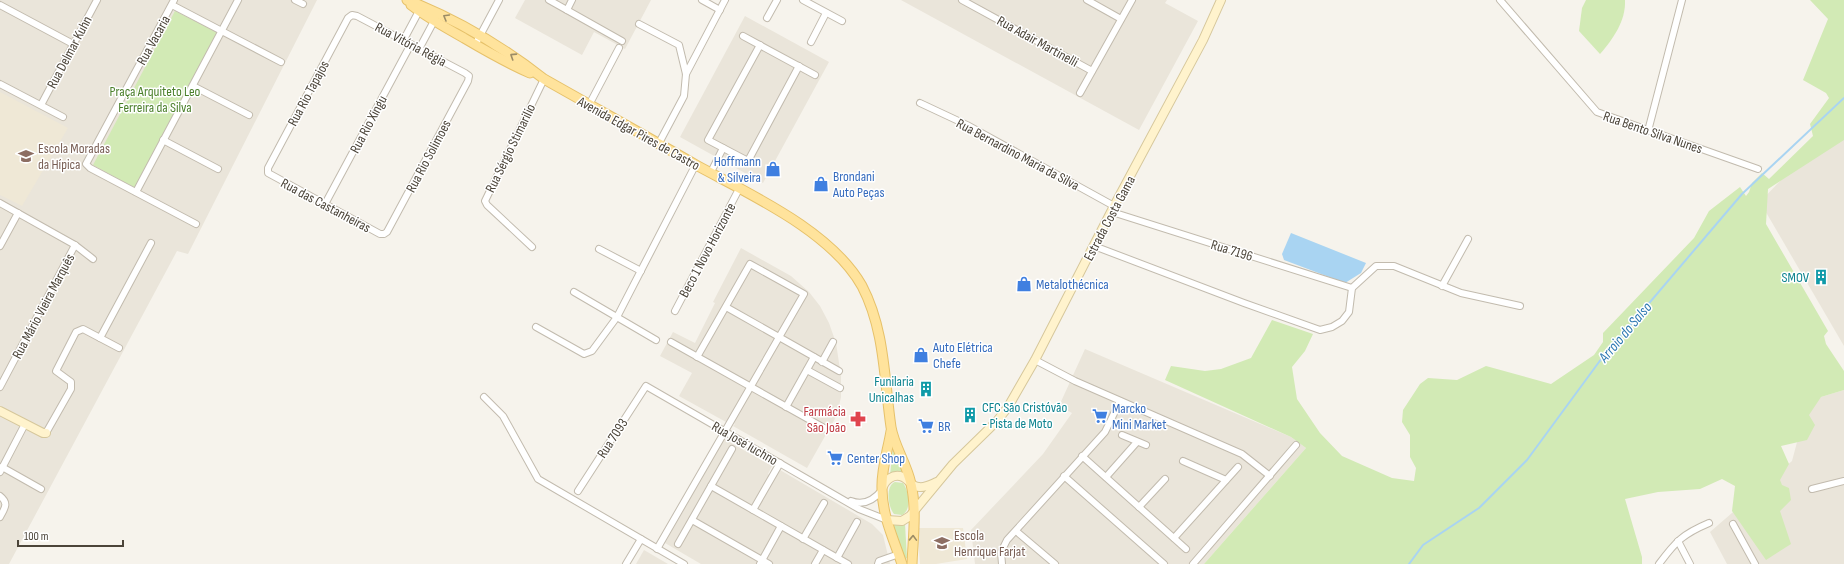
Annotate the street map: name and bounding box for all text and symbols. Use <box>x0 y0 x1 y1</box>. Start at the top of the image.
street label: Rua Vacaria <box>133 12 174 68</box>
street label: Rua Adair Martinelli <box>994 12 1081 71</box>
street label: Rua Delmar Kuhn <box>43 13 96 91</box>
one-way arrow <box>443 15 450 22</box>
street label: Rua Vitória Régia <box>372 18 449 70</box>
one-way arrow <box>510 53 517 61</box>
street label: Rua Rio Tapajos <box>284 58 333 129</box>
park label: Praça Arquiteto Leo Ferreira da Silva <box>110 83 201 116</box>
street label: Rua Rio Xingu <box>346 92 391 156</box>
street label: Avenida Edgar Pires de Castro <box>574 92 703 174</box>
street label: Rua Sérgio Stimarilio <box>482 101 539 195</box>
street label: Rua Bento Silva Nunes <box>1601 108 1705 157</box>
street label: Rua Bernardino Maria da Silva <box>953 115 1082 194</box>
street label: Rua Rio Solimoes <box>402 117 455 195</box>
place label: Escola Moradas da Hípica <box>38 140 110 173</box>
school or university icon: Escola Moradas da Hípica <box>17 147 35 165</box>
place label: Hoffmann & Silveira <box>714 153 761 186</box>
shop icon: Hoffmann & Silveira <box>764 160 782 178</box>
place label: Brondani Auto Peças <box>832 168 884 201</box>
street label: Estrada Costa Gama <box>1080 173 1139 264</box>
street label: Rua das Castanheiras <box>278 175 374 236</box>
shop icon: Brondani Auto Peças <box>812 175 830 193</box>
street label: Beco 1 Novo Horizonte <box>675 200 740 300</box>
street label: Rua 7196 <box>1209 236 1255 265</box>
street label: Rua Mário Vieira Marquês <box>9 251 78 362</box>
building icon: SMOV <box>1812 268 1830 286</box>
place label: SMOV <box>1782 269 1810 286</box>
shop icon: Metalothécnica <box>1015 275 1033 293</box>
place label: Metalothécnica <box>1036 276 1109 293</box>
water label: Arroio do Salso <box>1594 298 1656 367</box>
place label: Auto Elétrica Chefe <box>932 339 993 372</box>
shop icon: Auto Elétrica Chefe <box>912 346 930 364</box>
place label: Funilaria Unicalhas <box>869 373 914 406</box>
building icon: Funilaria Unicalhas <box>917 380 935 398</box>
place label: CFC São Cristóvão - Pista de Moto <box>982 399 1067 432</box>
place label: Marcko Mini Market <box>1112 400 1166 433</box>
place label: Farmácia São João <box>804 403 846 436</box>
building icon: CFC São Cristóvão - Pista de Moto <box>961 406 979 424</box>
supermarket icon: Marcko Mini Market <box>1091 407 1109 425</box>
pharmacy icon: Farmácia São João <box>849 410 867 428</box>
street label: Rua 7093 <box>593 415 632 461</box>
supermarket icon: BR <box>917 417 935 435</box>
street label: Rua José Iuchno <box>709 418 781 469</box>
place label: BR <box>938 418 951 435</box>
supermarket icon: Center Shop <box>826 449 844 467</box>
place label: Center Shop <box>847 450 905 467</box>
scale bar <box>18 522 123 548</box>
place label: Escola Henrique Farjat <box>954 527 1026 560</box>
text: 100 m <box>24 529 49 544</box>
school or university icon: Escola Henrique Farjat <box>933 534 951 552</box>
one-way arrow <box>909 535 917 541</box>

